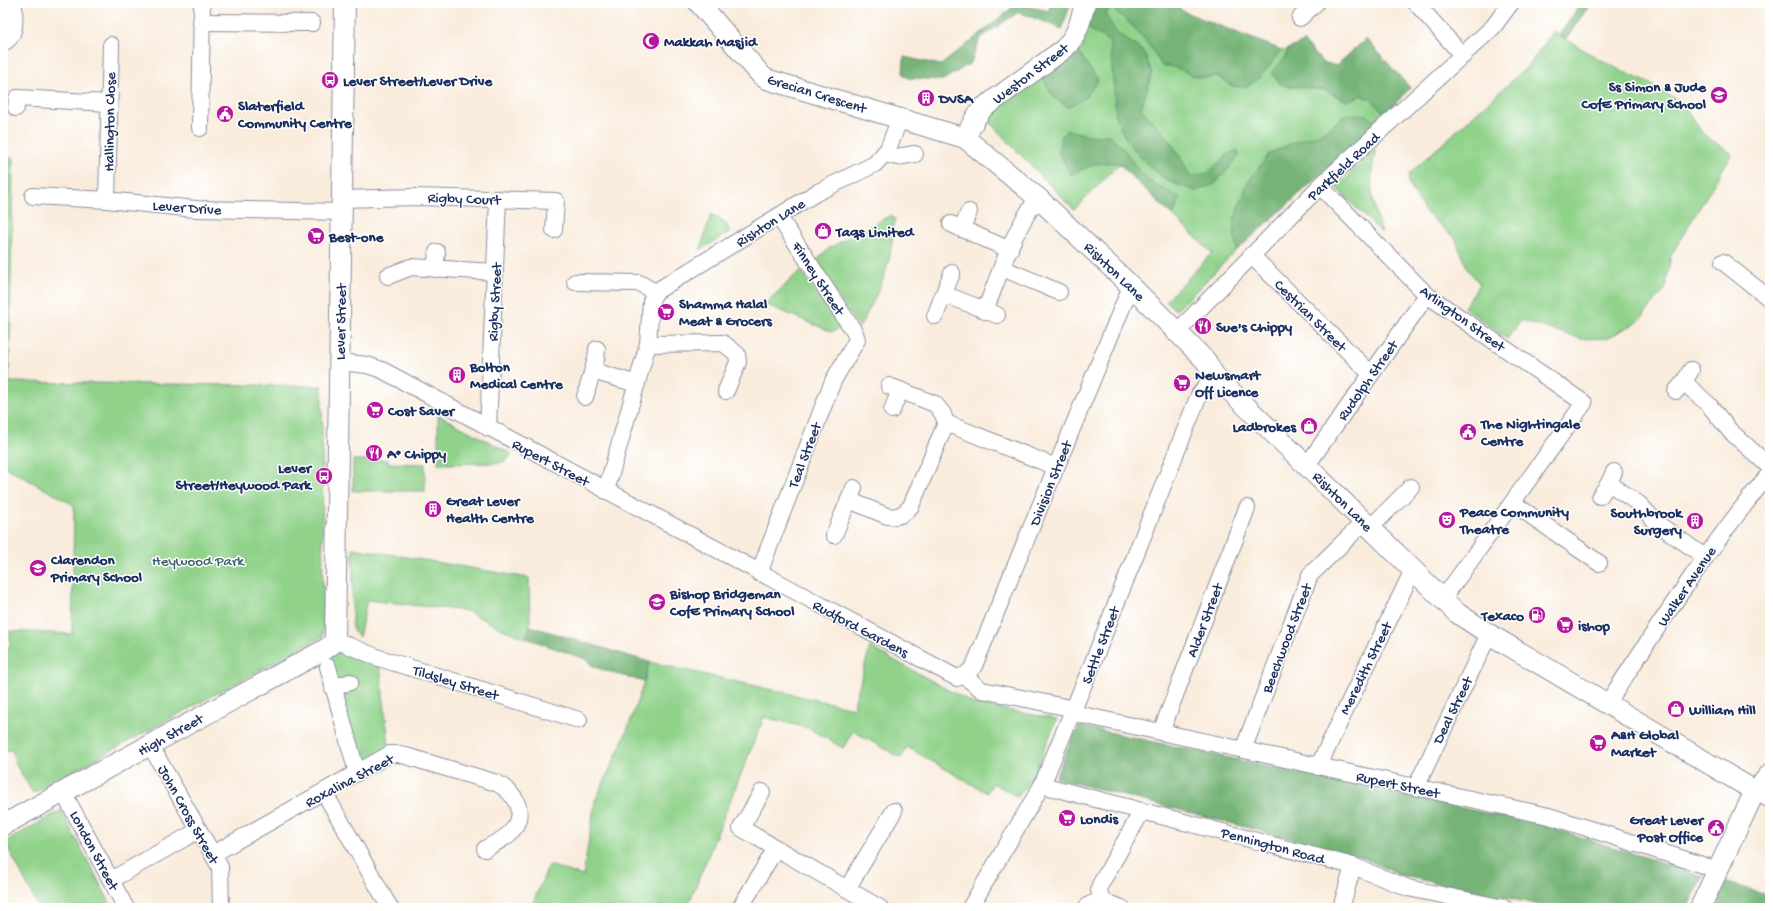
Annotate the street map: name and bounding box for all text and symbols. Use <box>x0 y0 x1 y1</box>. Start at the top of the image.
mosque icon: Makkah Masjid <box>641 31 661 51</box>
place label: Makkah Masjid <box>664 34 759 52</box>
street label: Weston Street <box>990 39 1074 109</box>
bus stop icon: Lever Street/Lever Drive <box>320 70 340 90</box>
street label: Grecian Crescent <box>765 71 870 119</box>
street label: Hallington Close <box>101 72 121 172</box>
place label: Lever Street/Lever Drive <box>343 73 493 91</box>
place label: Ss Simon & Jude CofE Primary School <box>1581 79 1707 114</box>
school or university icon: Ss Simon & Jude CofE Primary School <box>1709 85 1729 105</box>
building icon: DVSA <box>916 88 936 108</box>
place label: DVSA <box>937 91 974 109</box>
place label: Slaterfield Community Centre <box>237 98 353 133</box>
public building icon: Slaterfield Community Centre <box>215 104 235 124</box>
street label: Parkfield Road <box>1304 128 1385 206</box>
street label: Rigby Court <box>427 190 503 210</box>
street label: Rishton Lane <box>733 195 809 252</box>
street label: Lever Drive <box>152 198 222 220</box>
shop icon: Taqs Limited <box>813 221 833 241</box>
place label: Taqs Limited <box>835 224 916 242</box>
supermarket icon: Best-one <box>306 226 326 246</box>
place label: Best-one <box>328 229 385 247</box>
street label: Finney Street <box>786 238 849 321</box>
street label: Rishton Lane <box>1079 239 1148 306</box>
street label: Rigby Street <box>485 261 507 342</box>
street label: Cestrian Street <box>1270 276 1351 358</box>
street label: Lever Street <box>332 282 352 360</box>
street label: Arlington Street <box>1416 283 1509 358</box>
place label: Shamma Halal Meat & Grocers <box>679 296 773 331</box>
supermarket icon: Shamma Halal Meat & Grocers <box>656 302 676 322</box>
restaurant icon: Sue's Chippy <box>1193 316 1213 336</box>
place label: Sue's Chippy <box>1216 319 1293 337</box>
street label: Rudolph Street <box>1334 336 1404 425</box>
place label: Bolton Medical Centre <box>469 359 564 394</box>
building icon: Bolton Medical Centre <box>447 365 467 385</box>
place label: Newsmart Off Licence <box>1195 367 1262 402</box>
supermarket icon: Newsmart Off Licence <box>1172 373 1192 393</box>
supermarket icon: Cost Saver <box>365 400 385 420</box>
place label: Cost Saver <box>387 403 456 421</box>
shop icon: Ladbrokes <box>1299 416 1319 436</box>
place label: The Nightingale Centre <box>1480 416 1581 451</box>
street label: Teal Street <box>785 419 827 492</box>
place label: Ladbrokes <box>1232 419 1297 437</box>
public building icon: The Nightingale Centre <box>1458 422 1478 442</box>
street label: Rupert Street <box>508 436 593 493</box>
street label: Division Street <box>1026 437 1078 530</box>
restaurant icon: A* Chippy <box>364 443 384 463</box>
place label: A* Chippy <box>386 446 447 464</box>
place label: Lever Street/Heywood Park <box>176 460 313 495</box>
bus stop icon: Lever Street/Heywood Park <box>314 466 334 486</box>
street label: Rishton Lane <box>1308 468 1376 537</box>
place label: Great Lever Health Centre <box>446 493 535 528</box>
building icon: Great Lever Health Centre <box>423 499 443 519</box>
place label: Peace Community Theatre <box>1459 504 1569 539</box>
place label: Southbrook Surgery <box>1611 505 1684 540</box>
theatre icon: Peace Community Theatre <box>1437 510 1457 530</box>
building icon: Southbrook Surgery <box>1685 511 1705 531</box>
street label: Walker Avenue <box>1654 543 1721 631</box>
place label: Clarendon Primary School <box>50 552 143 587</box>
park label: Heywood Park <box>152 553 245 571</box>
school or university icon: Clarendon Primary School <box>28 558 48 578</box>
street label: Alder Street <box>1184 580 1229 660</box>
street label: Beechwood Street <box>1258 580 1318 697</box>
place label: Bishop Bridgeman CofE Primary School <box>669 586 795 621</box>
school or university icon: Bishop Bridgeman CofE Primary School <box>647 592 667 612</box>
street label: Rudford Gardens <box>809 597 912 663</box>
street label: Settle Street <box>1079 603 1126 687</box>
fuel station icon: Texaco <box>1527 605 1547 625</box>
place label: Texaco <box>1480 608 1524 626</box>
supermarket icon: ishop <box>1555 615 1575 635</box>
street label: Meredith Street <box>1337 618 1398 718</box>
place label: ishop <box>1578 618 1611 636</box>
street label: Tildsley Street <box>409 662 502 706</box>
street label: Deal Street <box>1429 673 1479 748</box>
shop icon: William Hill <box>1666 699 1686 719</box>
place label: William Hill <box>1688 702 1757 720</box>
street label: High Street <box>135 710 208 761</box>
place label: A&H Global Market <box>1610 727 1680 762</box>
supermarket icon: A&H Global Market <box>1588 733 1608 753</box>
street label: Roxalina Street <box>303 750 399 813</box>
street label: John Cross Street <box>153 762 223 869</box>
street label: Rupert Street <box>1354 768 1443 804</box>
street label: London Street <box>65 808 123 896</box>
supermarket icon: Londis <box>1057 808 1077 828</box>
place label: Londis <box>1080 811 1119 829</box>
place label: Great Lever Post Office <box>1630 812 1705 847</box>
public building icon: Great Lever Post Office <box>1706 818 1726 838</box>
street label: Pennington Road <box>1218 824 1327 870</box>

